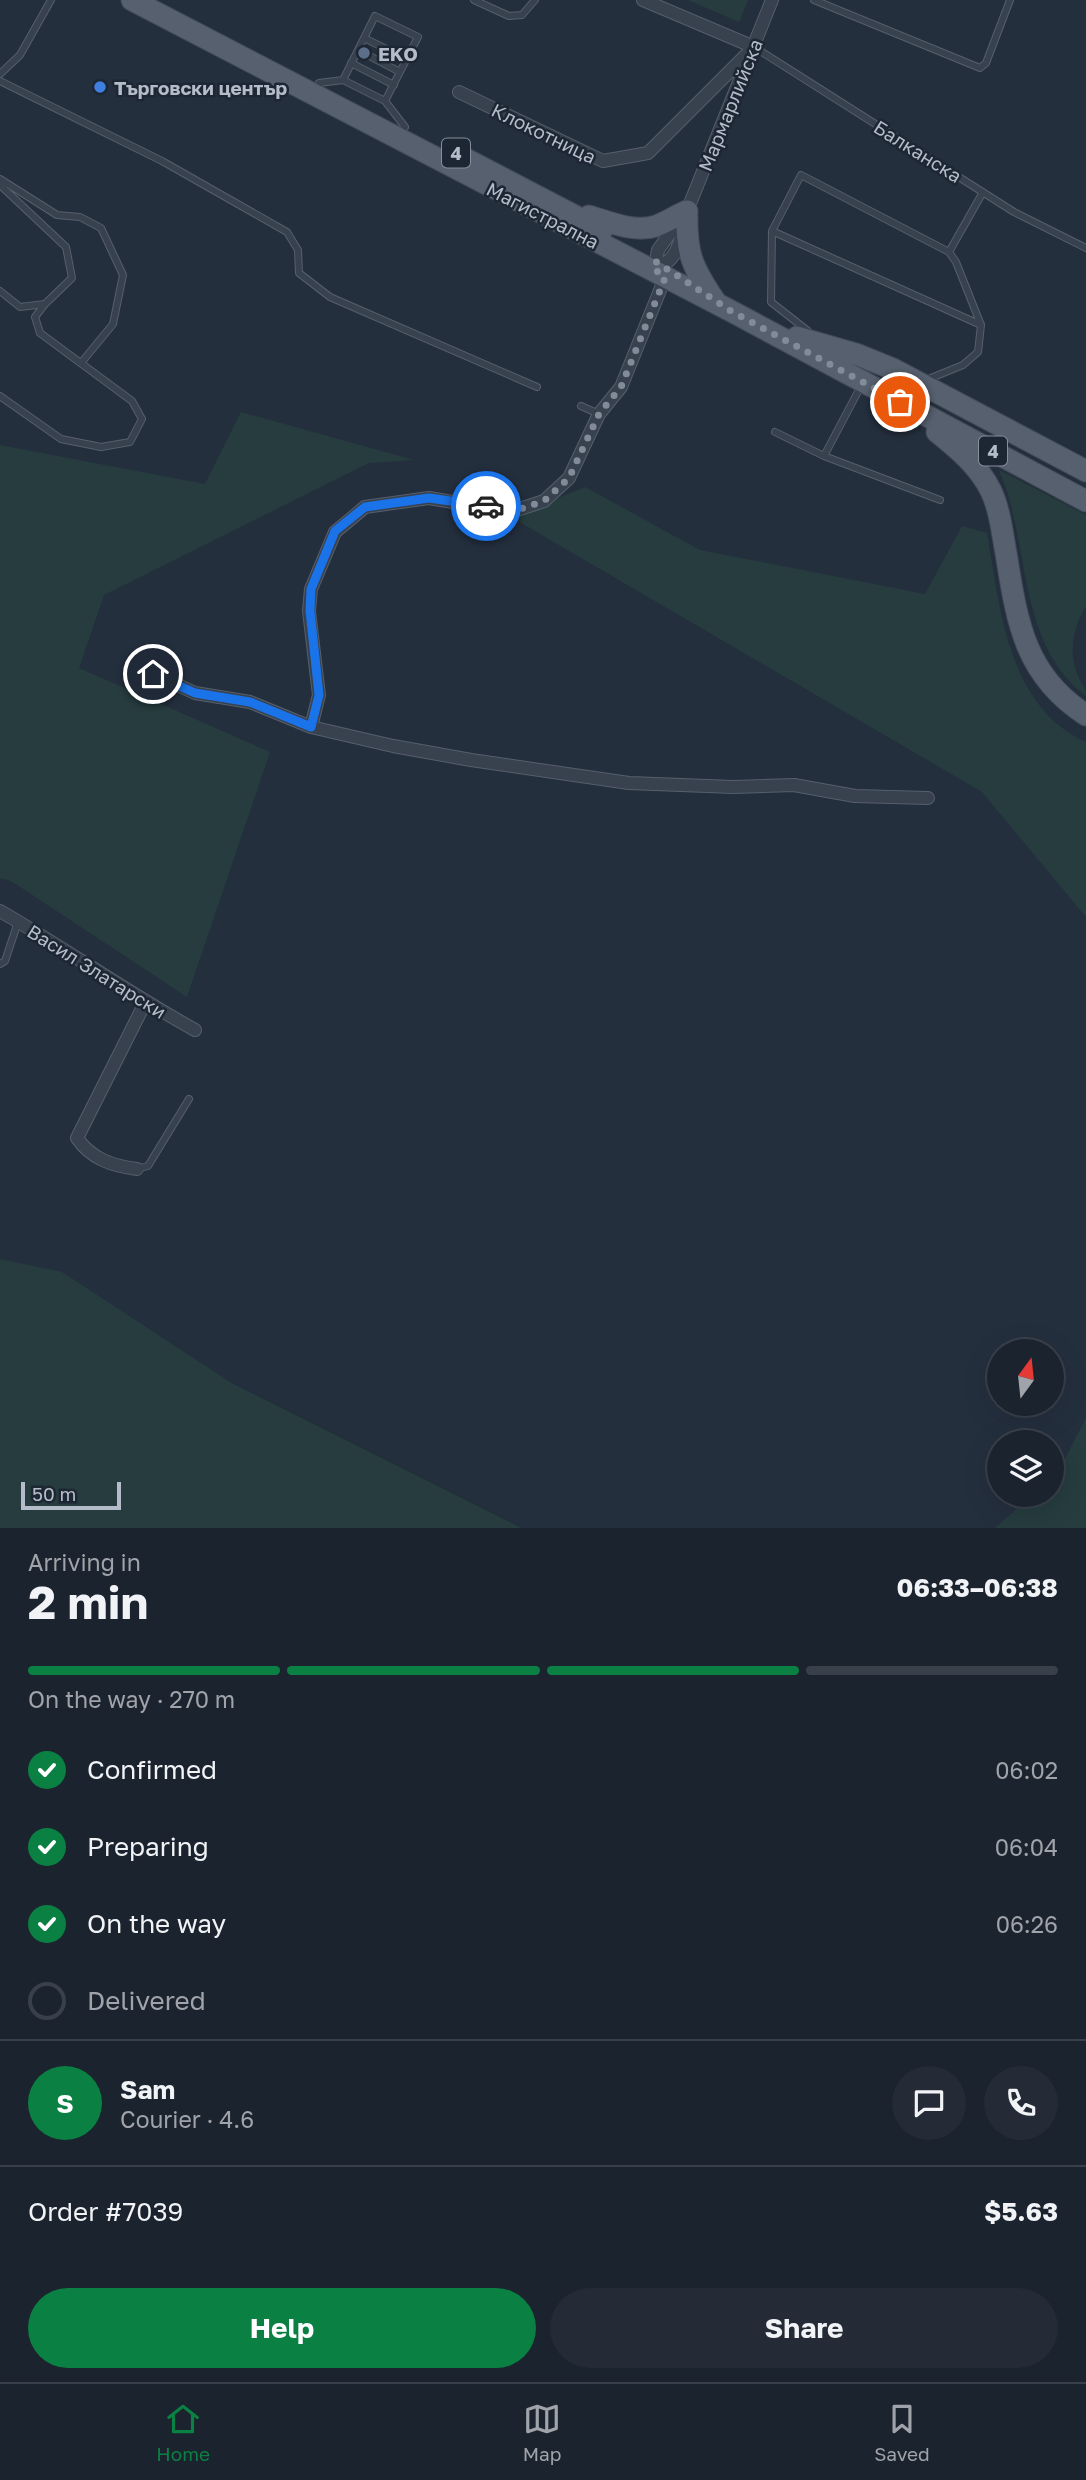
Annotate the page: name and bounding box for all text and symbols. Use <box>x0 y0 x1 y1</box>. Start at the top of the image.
street label: Мармарлийска <box>693 35 767 175</box>
place label: EKO <box>378 42 418 65</box>
marker: EKO <box>356 45 372 61</box>
place label: Търговски център <box>114 76 288 99</box>
marker: Търговски център <box>92 79 108 95</box>
street label: Клокотница <box>488 98 600 168</box>
street label: Балканска <box>870 115 966 187</box>
road number: 4 <box>442 138 470 168</box>
street label: Магистрална <box>483 177 603 253</box>
pin <box>870 372 930 432</box>
icon: bag <box>881 383 919 421</box>
road number: 4 <box>979 436 1007 466</box>
courier <box>451 471 521 541</box>
icon: car <box>467 487 505 525</box>
pin <box>123 644 183 704</box>
icon: home <box>134 655 172 693</box>
street label: Васил Златарски <box>23 919 171 1023</box>
north arrow <box>987 1339 1064 1416</box>
map controls <box>987 1339 1064 1507</box>
button: layers <box>987 1430 1064 1507</box>
scale bar <box>21 1479 121 1511</box>
text: 50 m <box>32 1482 76 1505</box>
text: Arriving in <box>28 1548 141 1576</box>
text: 06:33–06:38 <box>897 1572 1058 1603</box>
text: 2 min <box>28 1574 148 1629</box>
text: On the way · 270 m <box>28 1685 235 1713</box>
icon: check <box>28 1751 66 1789</box>
text: Confirmed <box>87 1754 217 1785</box>
text: 06:02 <box>995 1756 1058 1784</box>
icon: check <box>28 1828 66 1866</box>
text: Preparing <box>87 1831 209 1862</box>
text: 06:04 <box>995 1833 1058 1861</box>
icon: check <box>28 1905 66 1943</box>
text: On the way <box>87 1908 226 1939</box>
text: 06:26 <box>996 1910 1058 1938</box>
text: Delivered <box>87 1985 206 2016</box>
button: chat <box>892 2066 966 2140</box>
button: phone <box>984 2066 1058 2140</box>
text: Sam <box>120 2074 175 2105</box>
text: S <box>56 2088 74 2119</box>
text: Courier · 4.6 <box>120 2105 254 2133</box>
text: Order #7039 <box>28 2196 183 2227</box>
text: $5.63 <box>984 2196 1058 2227</box>
button: Help <box>28 2288 536 2368</box>
button: Share <box>550 2288 1058 2368</box>
tab: Home <box>156 2400 210 2465</box>
tab: Map <box>523 2400 561 2465</box>
tab: Saved <box>874 2400 930 2465</box>

